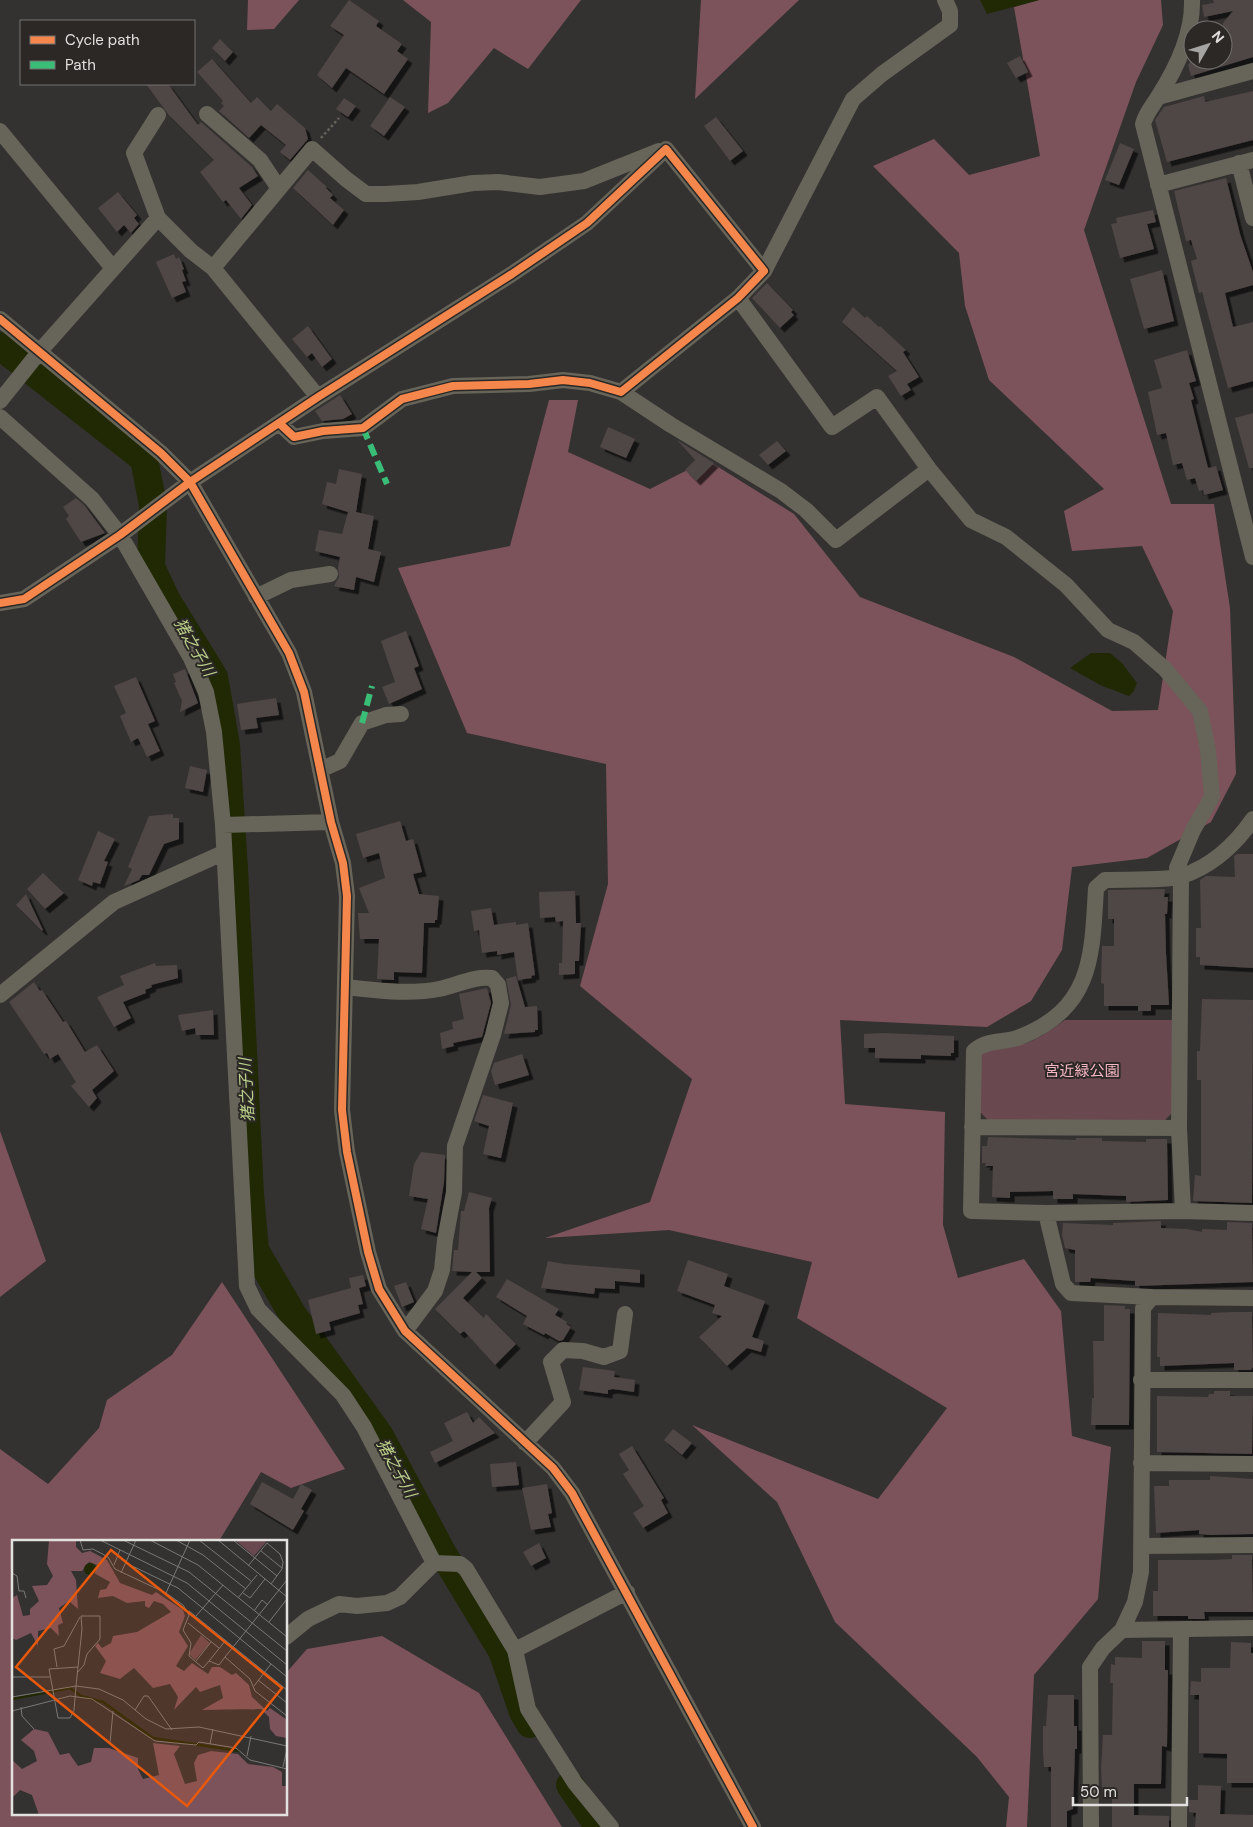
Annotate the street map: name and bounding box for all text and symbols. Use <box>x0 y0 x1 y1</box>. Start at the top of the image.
legend <box>20 20 195 85</box>
north arrow <box>1183 20 1233 70</box>
text: N <box>1208 27 1228 46</box>
text: Cycle path <box>65 30 140 50</box>
text: Path <box>65 55 96 75</box>
water label: 猪之子川 <box>169 614 221 682</box>
water label: 猪之子川 <box>234 1055 259 1122</box>
park label: 宮近緑公園 <box>1044 1061 1120 1081</box>
water label: 猪之子川 <box>372 1435 422 1503</box>
inset map <box>12 1540 288 1814</box>
scale bar <box>1073 1774 1187 1806</box>
text: 50 m <box>1080 1782 1117 1802</box>

